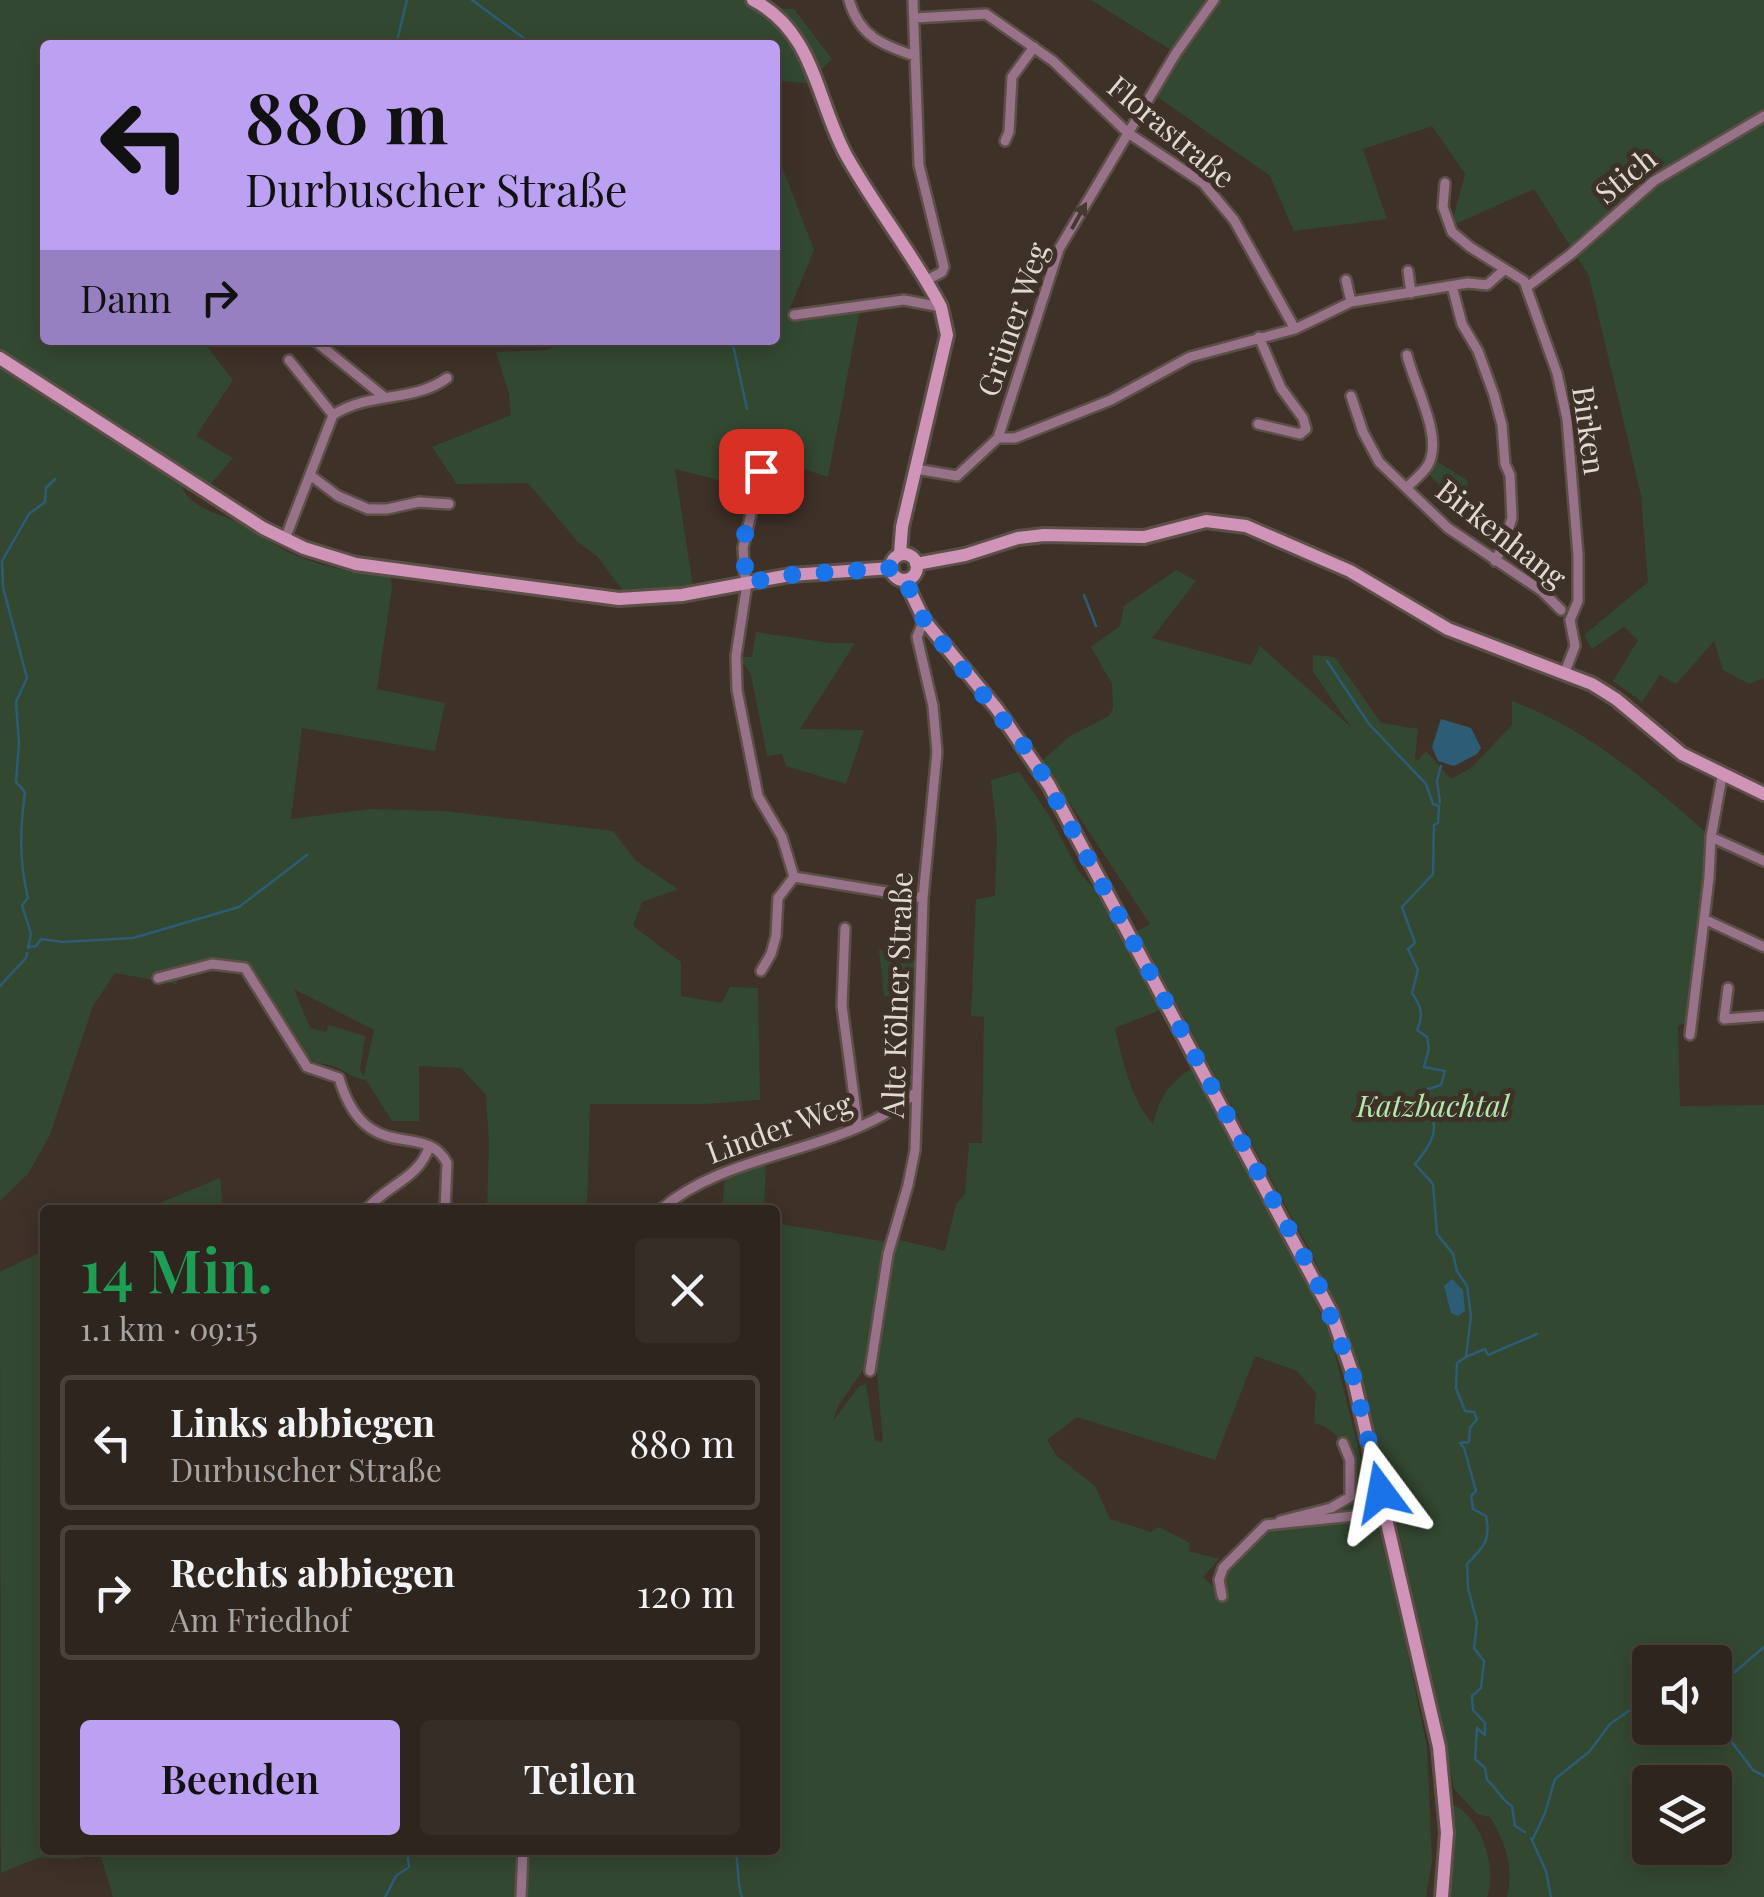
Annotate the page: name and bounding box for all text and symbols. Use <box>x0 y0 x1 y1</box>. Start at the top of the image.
street label: Florastraße <box>1100 66 1244 196</box>
text: 880 m <box>245 68 448 162</box>
icon: left <box>80 80 210 210</box>
street label: Stich <box>1586 138 1664 212</box>
text: Durbuscher Straße <box>245 158 628 218</box>
one-way arrow <box>1069 202 1087 230</box>
street label: Grüner Weg <box>967 237 1057 401</box>
icon: right <box>192 270 247 325</box>
text: Dann <box>80 272 172 323</box>
street label: Birken <box>1564 383 1616 477</box>
pin <box>719 429 804 514</box>
icon: arrive <box>734 444 789 499</box>
street label: Birkenhang <box>1429 470 1575 597</box>
street label: Alte Kölner Straße <box>872 871 920 1120</box>
street label: Linder Weg <box>701 1082 858 1172</box>
park label: Katzbachtal <box>1356 1085 1511 1125</box>
text: 14 Min. <box>80 1228 273 1308</box>
button: close <box>635 1238 740 1343</box>
text: 1.1 km · 09:15 <box>80 1306 258 1349</box>
text: Links abbiegen <box>170 1396 435 1447</box>
icon: left <box>85 1415 140 1470</box>
text: 880 m <box>629 1417 735 1468</box>
position arrow <box>1329 1440 1433 1544</box>
text: Durbuscher Straße <box>170 1447 442 1490</box>
text: Rechts abbiegen <box>170 1546 455 1597</box>
icon: right <box>85 1565 140 1620</box>
text: 120 m <box>637 1567 735 1618</box>
text: Am Friedhof <box>170 1597 350 1640</box>
map controls <box>1632 1645 1732 1865</box>
button: sound <box>1632 1645 1732 1745</box>
button: Beenden <box>80 1720 400 1835</box>
button: Teilen <box>420 1720 740 1835</box>
button: layers <box>1632 1765 1732 1865</box>

